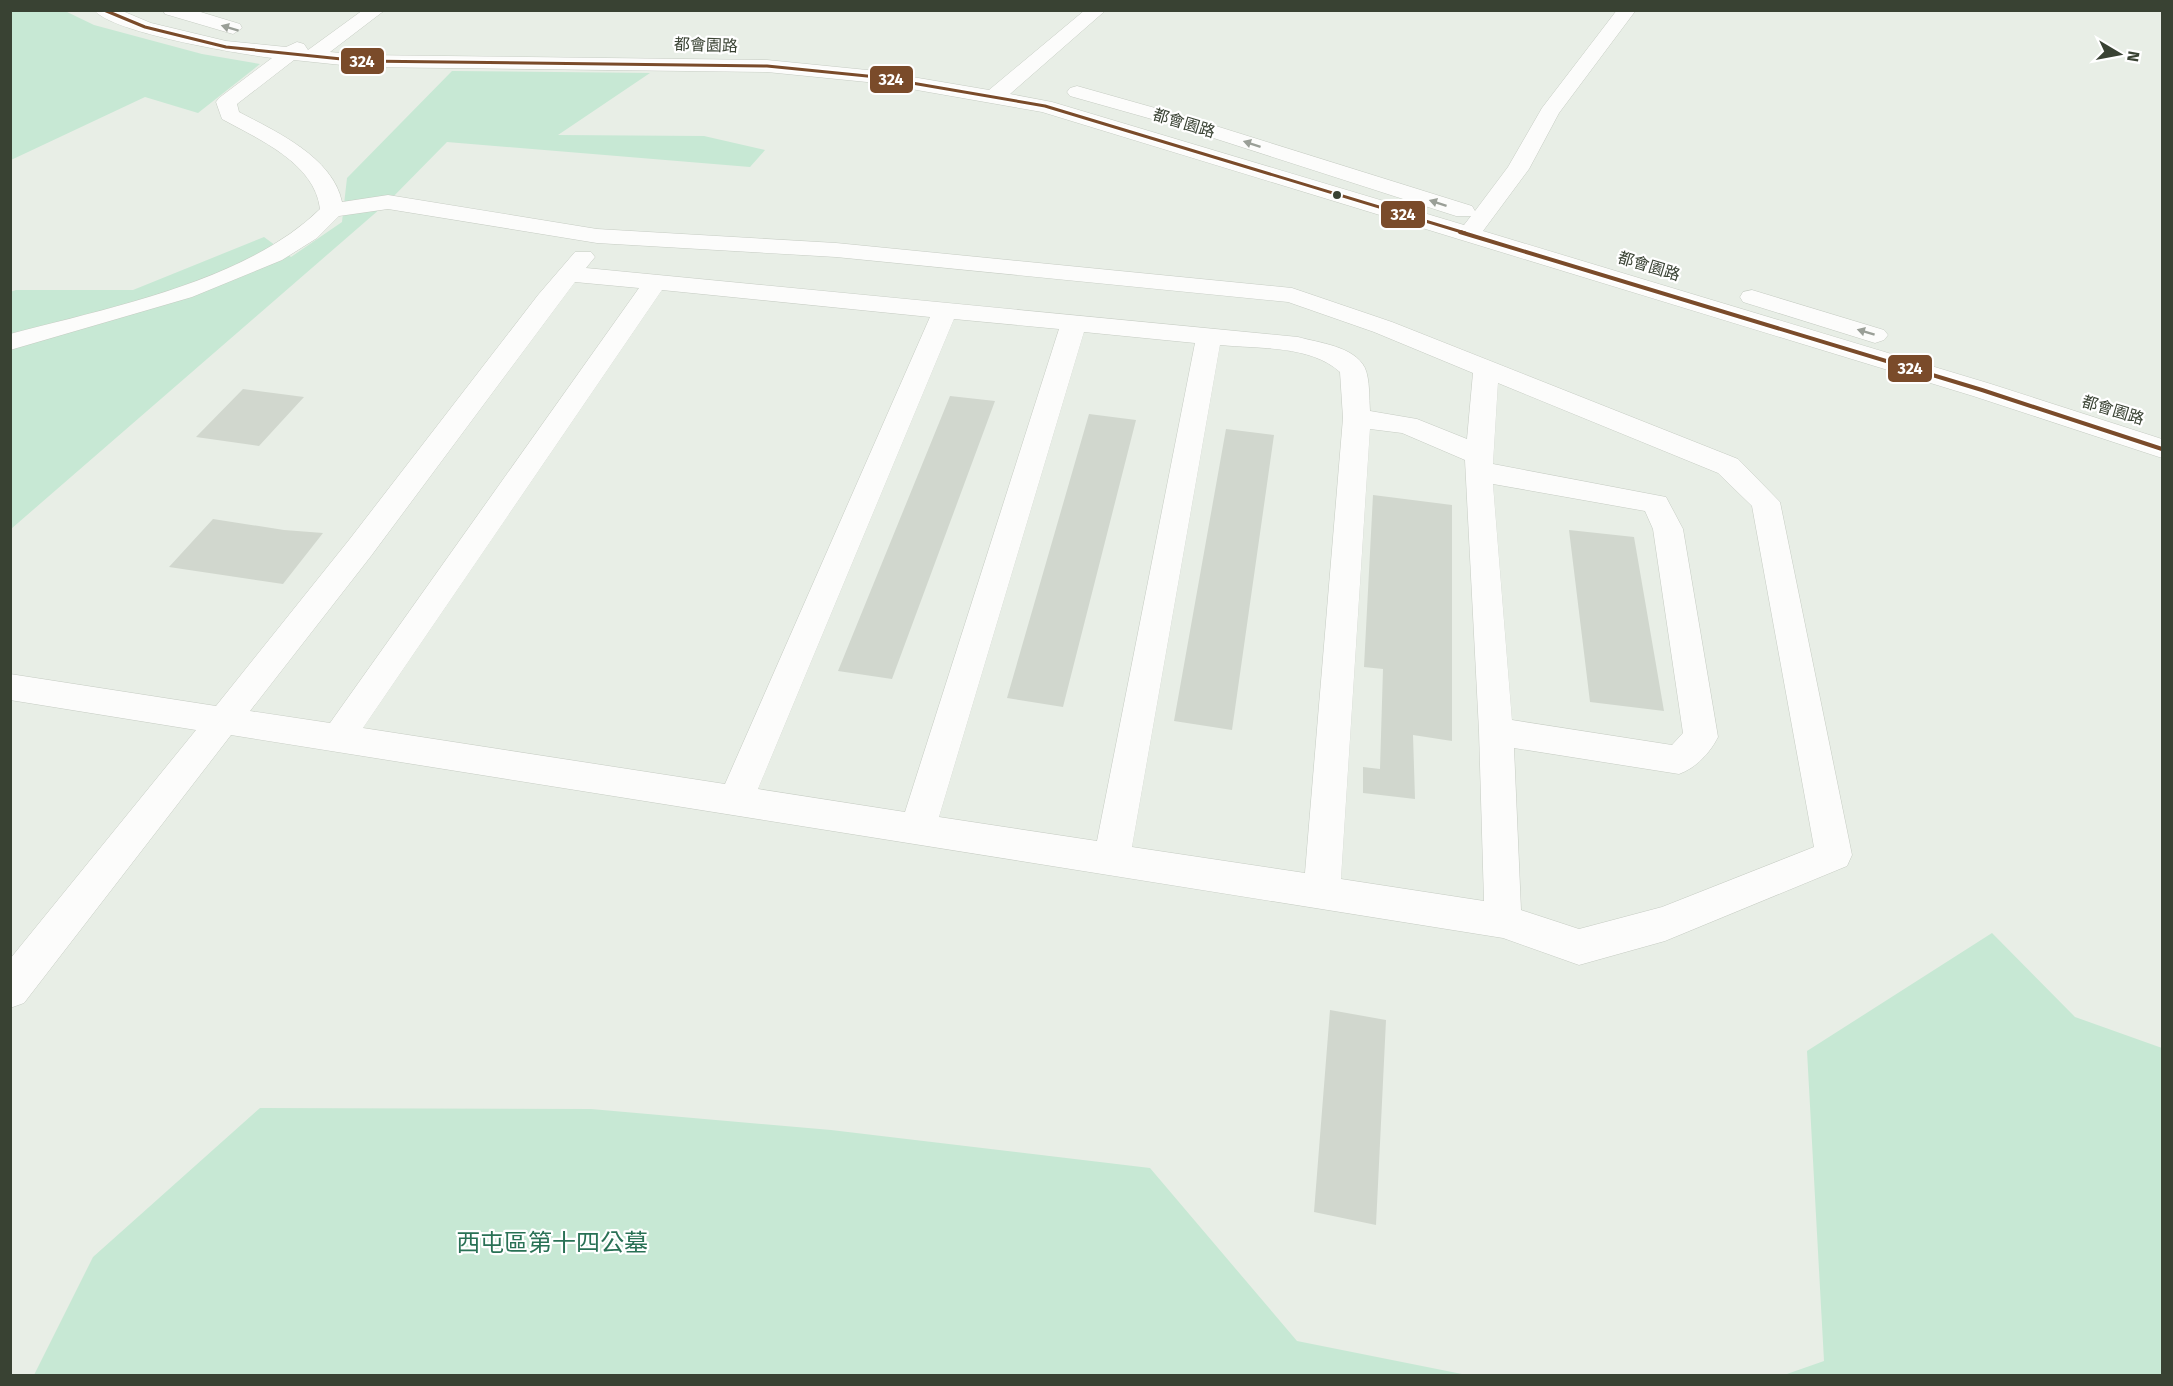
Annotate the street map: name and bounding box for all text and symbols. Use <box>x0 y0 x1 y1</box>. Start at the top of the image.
one-way arrow <box>221 22 239 32</box>
north arrow <box>2089 24 2149 84</box>
street label: 都會園路 <box>674 34 738 56</box>
line badge: 324 <box>340 47 385 75</box>
text: N <box>2123 50 2144 63</box>
text: 324 <box>348 52 375 71</box>
line badge: 324 <box>869 65 914 94</box>
text: 324 <box>877 70 904 89</box>
street label: 都會園路 <box>1151 105 1217 141</box>
one-way arrow <box>1243 139 1261 148</box>
unlabelled marker <box>1331 189 1343 201</box>
one-way arrow <box>1429 198 1447 207</box>
line badge: 324 <box>1380 200 1426 229</box>
text: 324 <box>1389 205 1416 224</box>
street label: 都會園路 <box>1616 248 1682 284</box>
one-way arrow <box>1857 327 1875 336</box>
line badge: 324 <box>1887 354 1933 383</box>
text: 324 <box>1896 359 1923 378</box>
street label: 都會園路 <box>2080 392 2146 428</box>
park label: 西屯區第十四公墓 <box>456 1229 648 1257</box>

